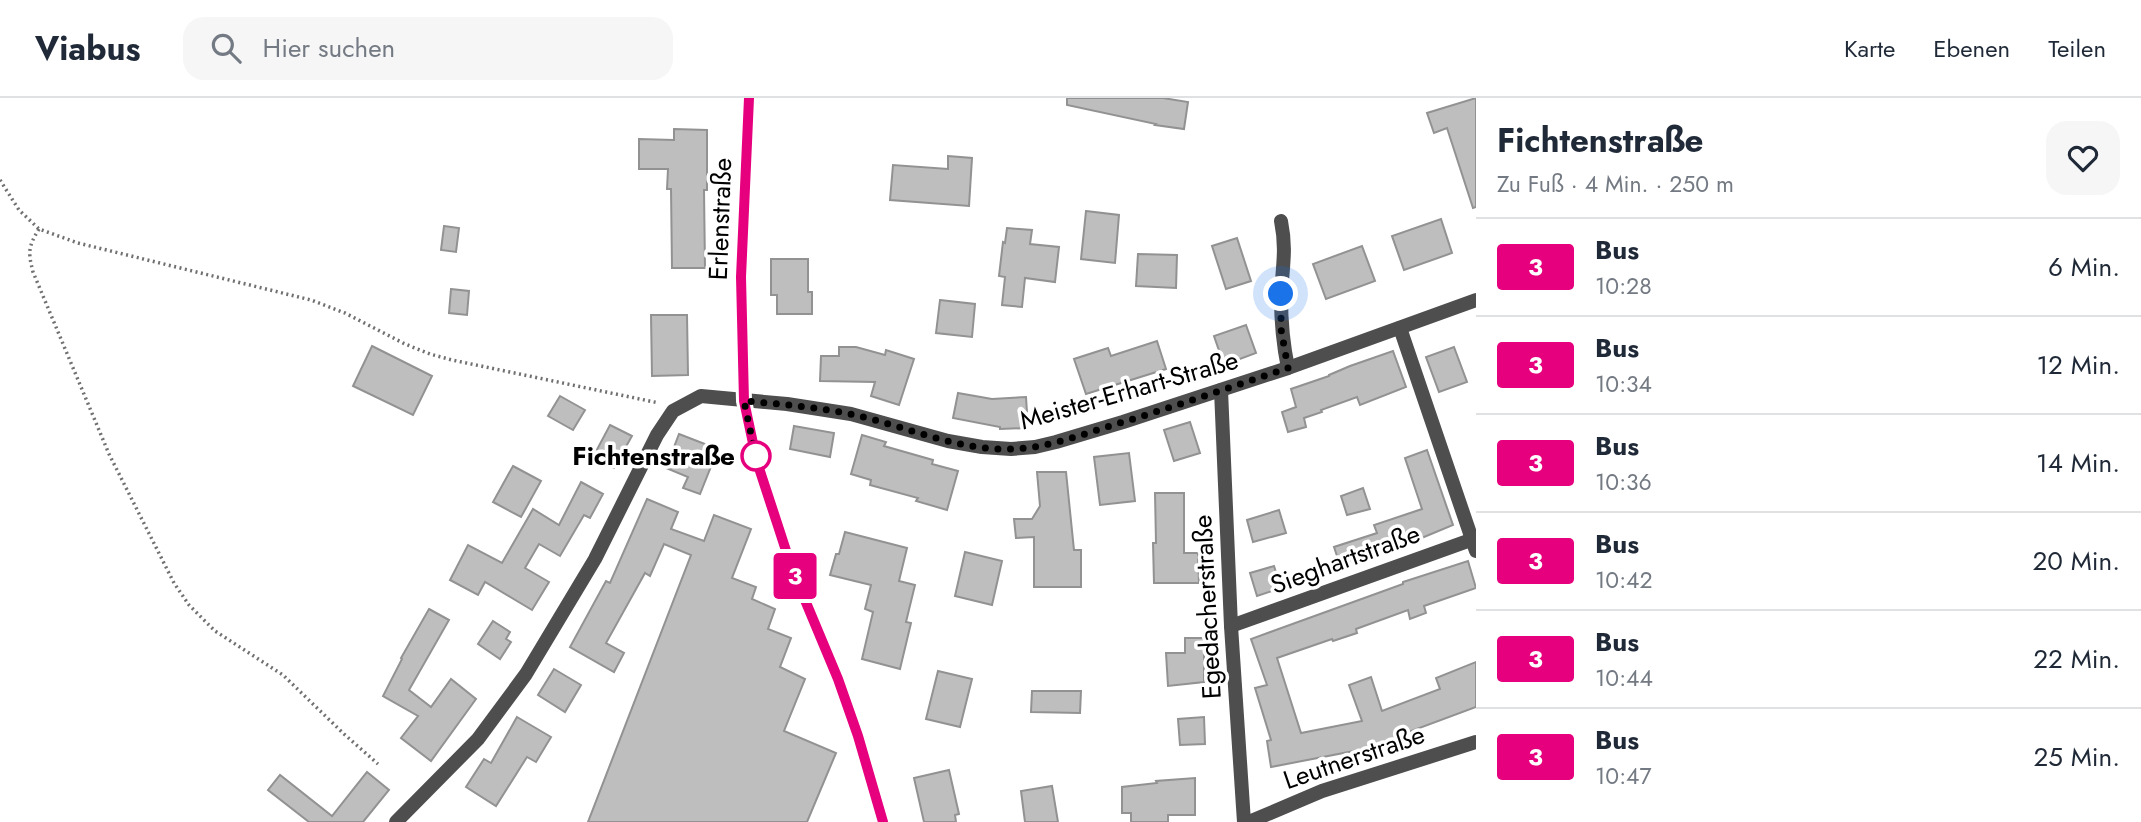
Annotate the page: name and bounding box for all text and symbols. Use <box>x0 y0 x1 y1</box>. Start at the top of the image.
search box <box>183 17 673 80</box>
text: Viabus <box>35 25 141 72</box>
icon: search <box>207 29 245 67</box>
text: Hier suchen <box>263 29 395 67</box>
text: Karte <box>1844 31 1895 66</box>
text: Ebenen <box>1933 31 2010 66</box>
text: Teilen <box>2048 31 2106 66</box>
text: Fichtenstraße <box>1497 117 1704 164</box>
button: heart <box>2046 121 2120 195</box>
street label: Erlenstraße <box>699 157 741 281</box>
text: Zu Fuß · 4 Min. · 250 m <box>1497 167 1734 201</box>
text: Bus <box>1595 231 1639 269</box>
text: 6 Min. <box>2048 248 2120 286</box>
text: 3 <box>1528 249 1543 284</box>
text: 10:28 <box>1595 269 1652 303</box>
your location <box>1263 276 1298 311</box>
text: Bus <box>1595 329 1639 367</box>
street label: Meister-Erhart-Straße <box>1015 341 1243 439</box>
text: 12 Min. <box>2036 346 2120 384</box>
text: 3 <box>1528 347 1543 382</box>
text: 10:34 <box>1595 367 1652 401</box>
text: Bus <box>1595 427 1639 465</box>
place label: Fichtenstraße <box>572 437 735 475</box>
marker: Fichtenstraße <box>741 441 771 471</box>
text: 14 Min. <box>2036 444 2120 482</box>
text: 3 <box>1528 445 1543 480</box>
text: 10:36 <box>1595 465 1652 499</box>
street label: Egedacherstraße <box>1183 514 1231 700</box>
street label: Sieghartstraße <box>1265 514 1425 604</box>
text: Bus <box>1595 525 1639 563</box>
text: 20 Min. <box>2033 542 2120 580</box>
text: 3 <box>1528 543 1543 578</box>
line badge: 3 <box>772 553 818 599</box>
text: 3 <box>788 558 802 593</box>
text: 10:42 <box>1595 563 1653 597</box>
text: Bus <box>1595 623 1639 661</box>
text: 22 Min. <box>2033 640 2120 678</box>
text: 3 <box>1528 641 1543 676</box>
text: 10:44 <box>1595 661 1653 695</box>
street label: Leutnerstraße <box>1278 715 1430 799</box>
text: Bus <box>1595 721 1639 759</box>
text: 25 Min. <box>2033 738 2120 776</box>
text: 3 <box>1528 739 1543 774</box>
text: 10:47 <box>1595 759 1652 793</box>

